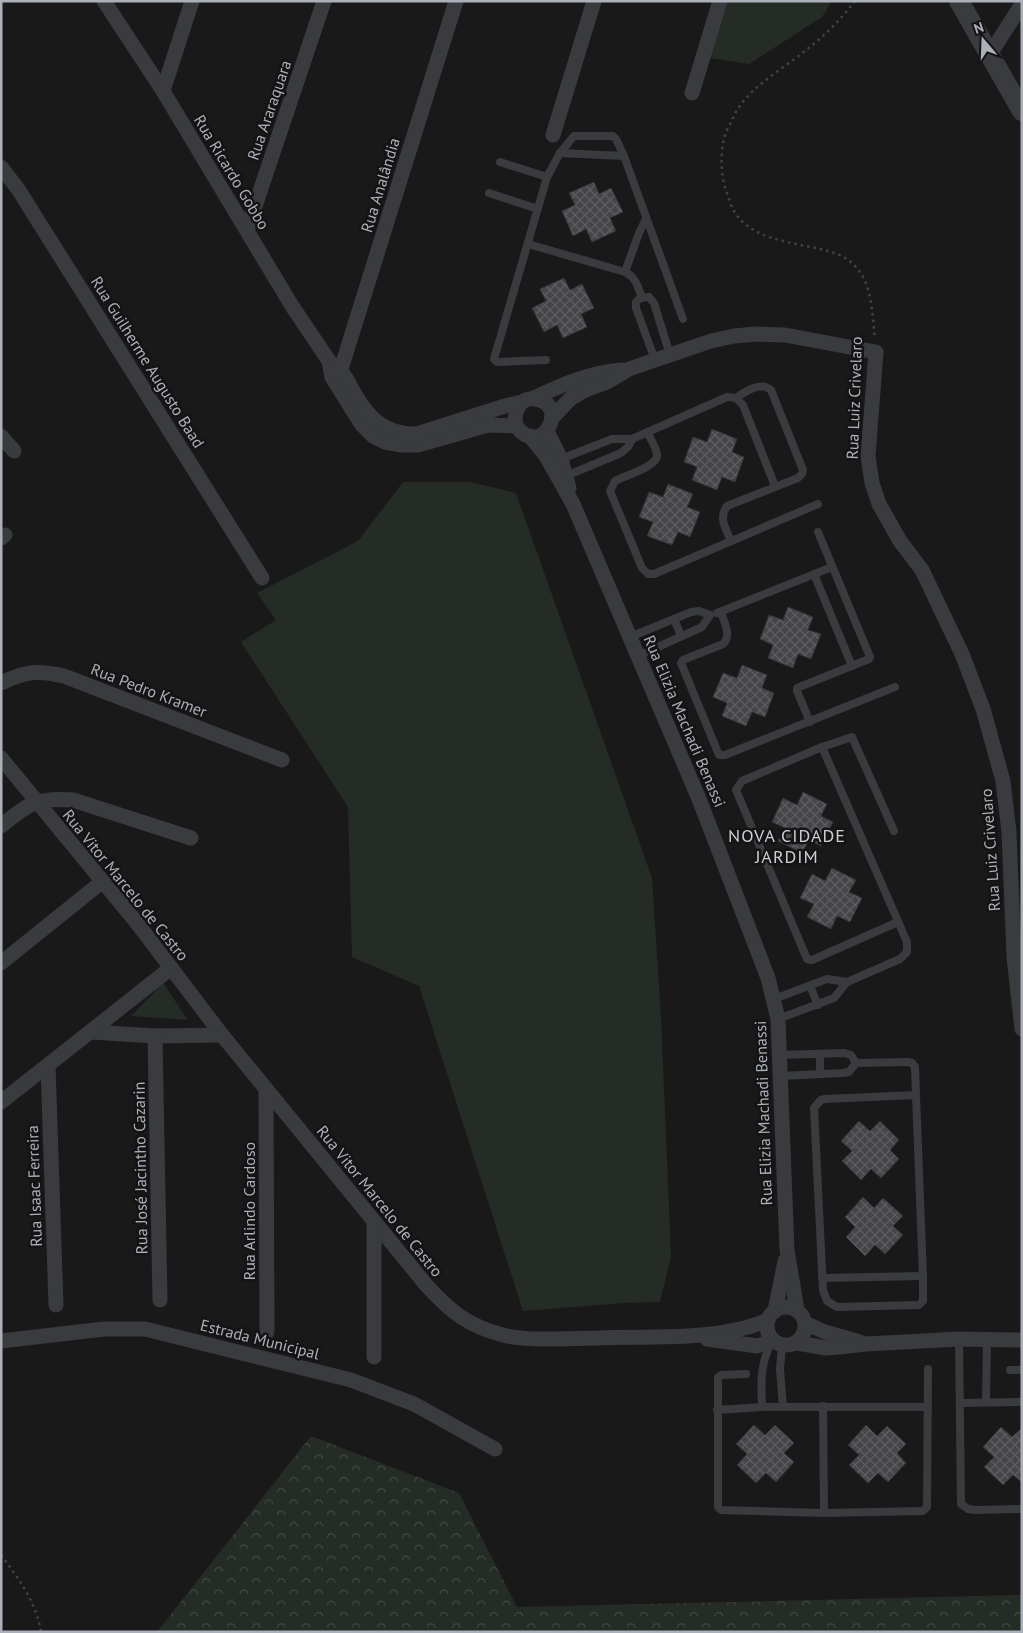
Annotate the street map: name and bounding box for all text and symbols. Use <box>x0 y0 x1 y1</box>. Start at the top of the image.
north arrow <box>958 15 1008 65</box>
text: N <box>971 18 986 38</box>
street label: Rua Araraquara <box>243 57 295 163</box>
street label: Rua Ricardo Gobbo <box>190 111 274 233</box>
street label: Rua Analândia <box>356 135 404 235</box>
street label: Rua Guilherme Augusto Baad <box>87 272 209 452</box>
street label: Rua Luiz Crivelaro <box>842 336 866 460</box>
street label: Rua Elizia Machadi Benassi <box>640 632 730 810</box>
street label: Rua Pedro Kramer <box>88 659 210 722</box>
street label: Rua Luiz Crivelaro <box>976 788 1004 912</box>
street label: Rua Vitor Marcelo de Castro <box>59 805 193 965</box>
district label: NOVA CIDADE JARDIM <box>728 824 846 868</box>
street label: Rua Elizia Machadi Benassi <box>750 1020 776 1206</box>
street label: Rua José Jacintho Cazarin <box>128 1081 152 1255</box>
street label: Rua Vitor Marcelo de Castro <box>313 1121 447 1281</box>
street label: Rua Isaac Ferreira <box>22 1125 46 1247</box>
street label: Rua Arlindo Cardoso <box>239 1142 259 1280</box>
street label: Estrada Municipal <box>198 1315 322 1364</box>

